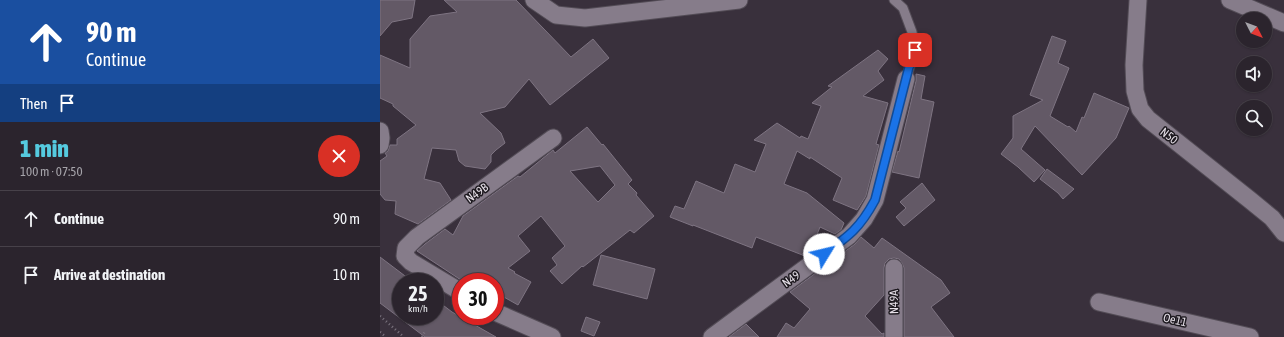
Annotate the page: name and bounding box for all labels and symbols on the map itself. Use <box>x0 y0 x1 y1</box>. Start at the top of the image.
north arrow <box>1236 12 1272 48</box>
pin <box>898 33 932 67</box>
street label: N50 <box>1157 125 1181 147</box>
street label: N49B <box>463 180 491 206</box>
position arrow <box>803 233 845 275</box>
street label: N49 <box>779 268 803 290</box>
speed limit sign: 30 <box>452 273 504 325</box>
street label: N49A <box>887 290 901 314</box>
street label: Oe11 <box>1162 311 1188 330</box>

